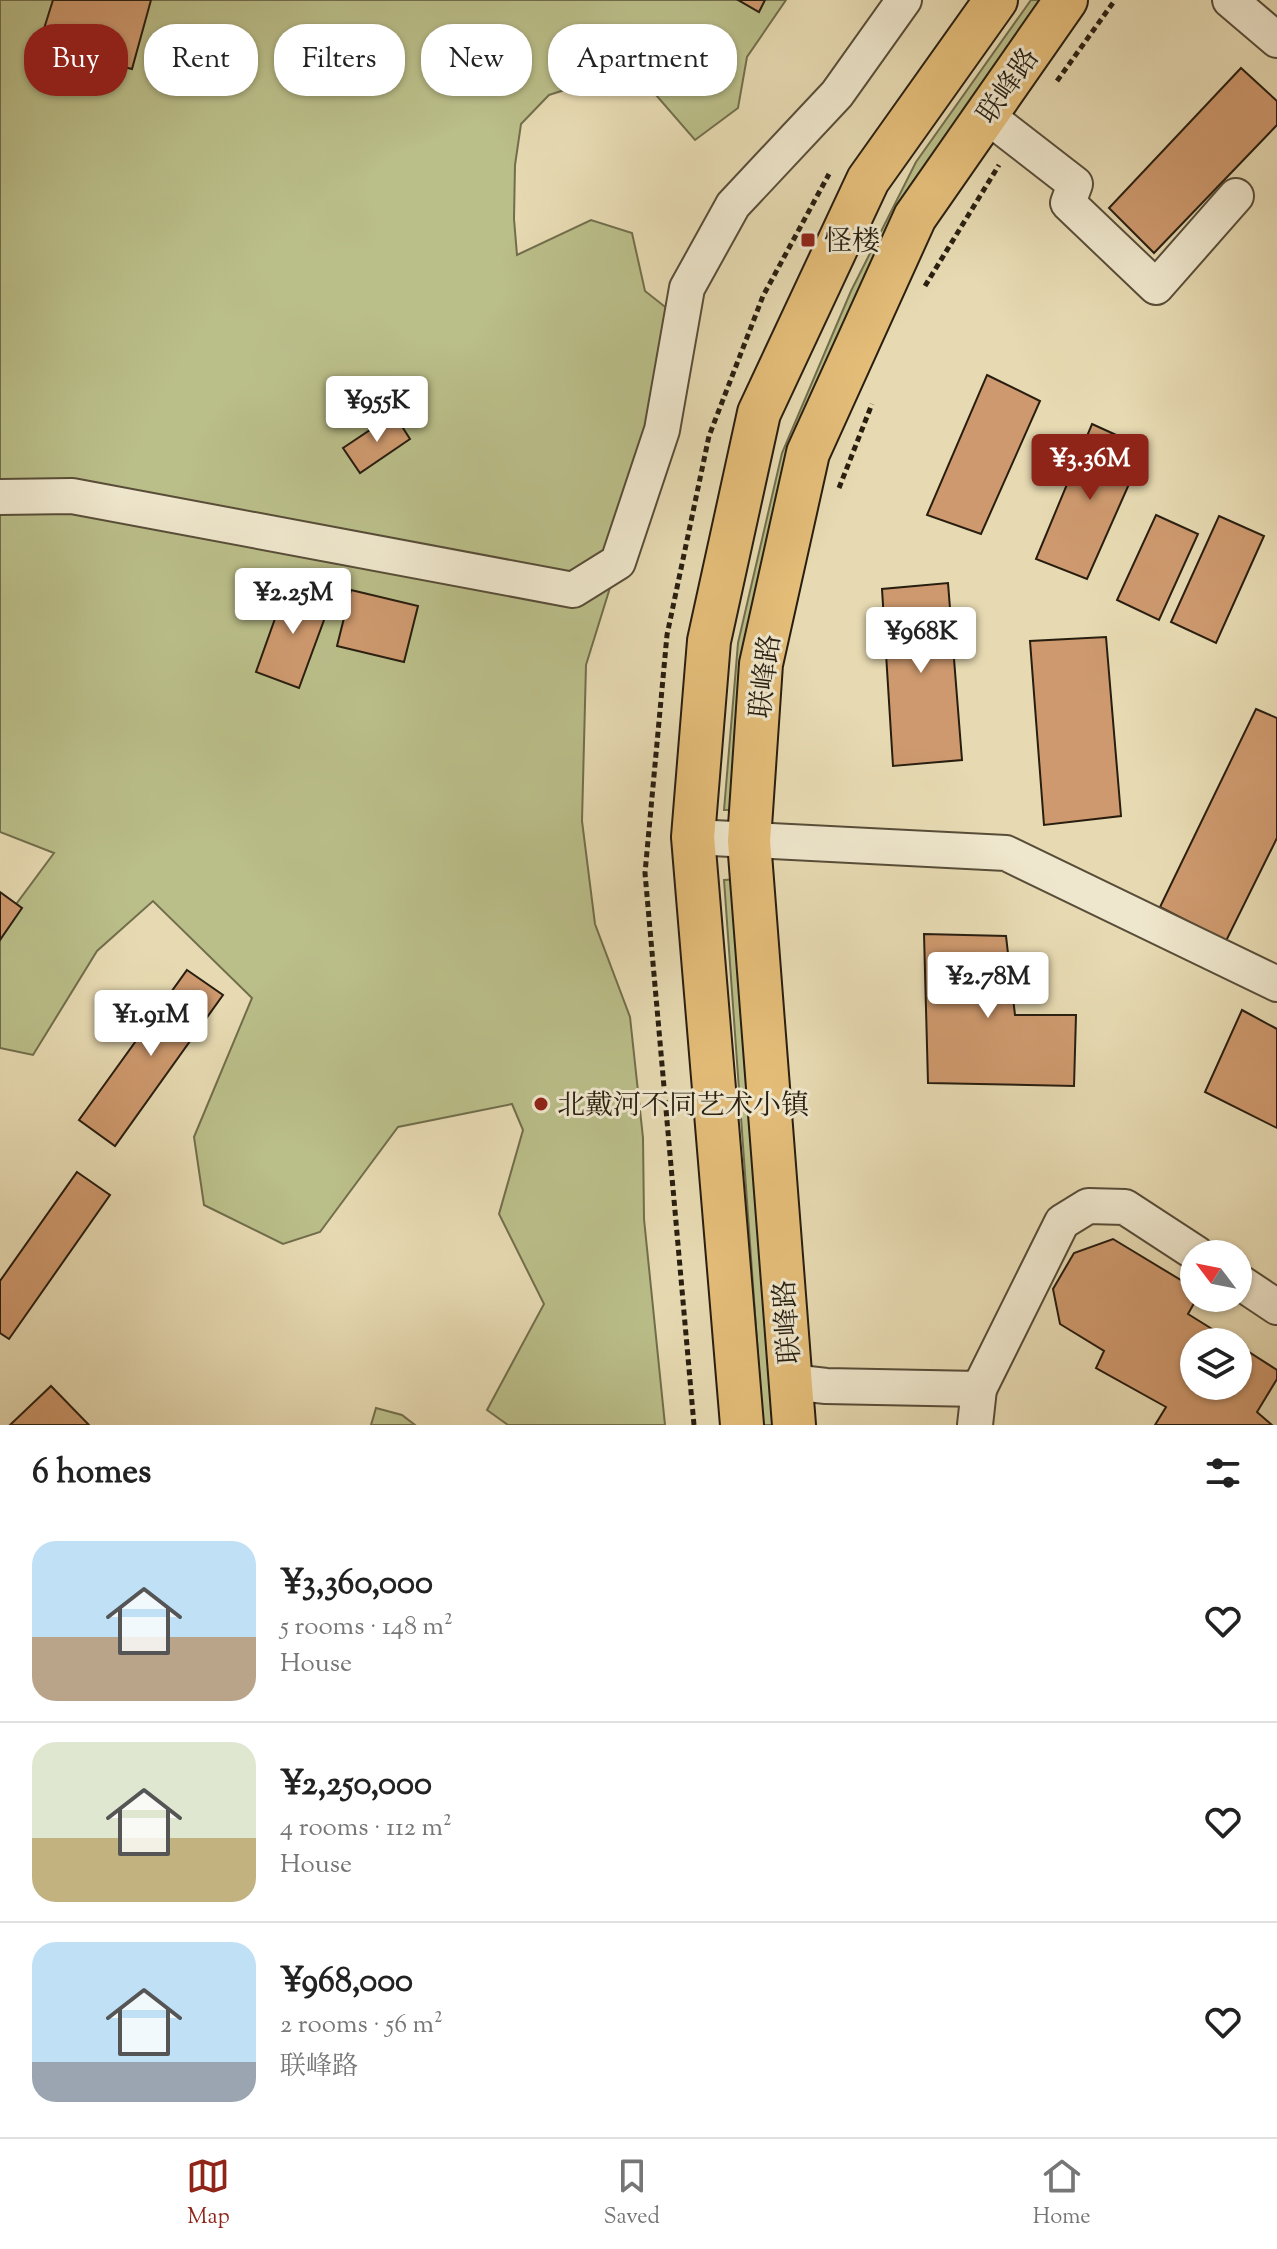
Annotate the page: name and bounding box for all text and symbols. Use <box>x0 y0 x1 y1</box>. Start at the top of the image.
chip: Buy <box>24 24 128 96</box>
chip: Rent <box>144 24 258 96</box>
chip: Filters <box>274 24 405 96</box>
chip: New <box>421 24 532 96</box>
chip: Apartment <box>548 24 737 96</box>
street label: 联峰路 <box>969 41 1050 133</box>
place label: 怪楼 <box>824 223 880 263</box>
marker: 怪楼 <box>799 231 817 249</box>
pin: ¥955K <box>321 376 433 444</box>
text: ¥955K <box>344 383 410 420</box>
pin: ¥3.36M <box>1025 434 1155 502</box>
text: ¥3.36M <box>1050 441 1130 478</box>
pin: ¥2.25M <box>228 568 358 636</box>
text: ¥2.25M <box>253 575 333 612</box>
pin: ¥968K <box>865 607 977 675</box>
text: ¥968K <box>884 614 958 651</box>
street label: 联峰路 <box>742 632 792 720</box>
pin: ¥2.78M <box>923 952 1053 1020</box>
text: ¥2.78M <box>946 959 1030 996</box>
pin: ¥1.91M <box>86 990 216 1058</box>
text: ¥1.91M <box>113 997 190 1034</box>
place label: 北戴河不同艺术小镇 <box>557 1087 809 1127</box>
marker: 北戴河不同艺术小镇 <box>532 1095 550 1113</box>
north arrow <box>1180 1240 1252 1312</box>
map controls <box>1180 1240 1252 1400</box>
street label: 联峰路 <box>766 1278 812 1365</box>
button: layers <box>1180 1328 1252 1400</box>
text: 6 homes <box>32 1449 151 1498</box>
icon: filters <box>1201 1451 1245 1495</box>
text: ¥3,360,000 <box>280 1560 433 1609</box>
icon: home <box>96 1573 192 1669</box>
icon: heart <box>1201 1599 1245 1643</box>
text: 5 rooms · 148 m² <box>280 1609 453 1646</box>
text: House <box>280 1646 352 1683</box>
text: ¥2,250,000 <box>280 1761 432 1810</box>
icon: home <box>96 1774 192 1870</box>
icon: heart <box>1201 1800 1245 1844</box>
text: 4 rooms · 112 m² <box>280 1810 452 1847</box>
text: House <box>280 1847 352 1884</box>
text: ¥968,000 <box>280 1958 413 2007</box>
icon: home <box>96 1974 192 2070</box>
icon: heart <box>1201 2000 1245 2044</box>
text: 2 rooms · 56 m² <box>280 2007 443 2044</box>
text: 联峰路 <box>280 2049 358 2086</box>
tab: Map <box>186 2154 230 2234</box>
tab: Saved <box>603 2154 660 2234</box>
tab: Home <box>1033 2154 1091 2234</box>

